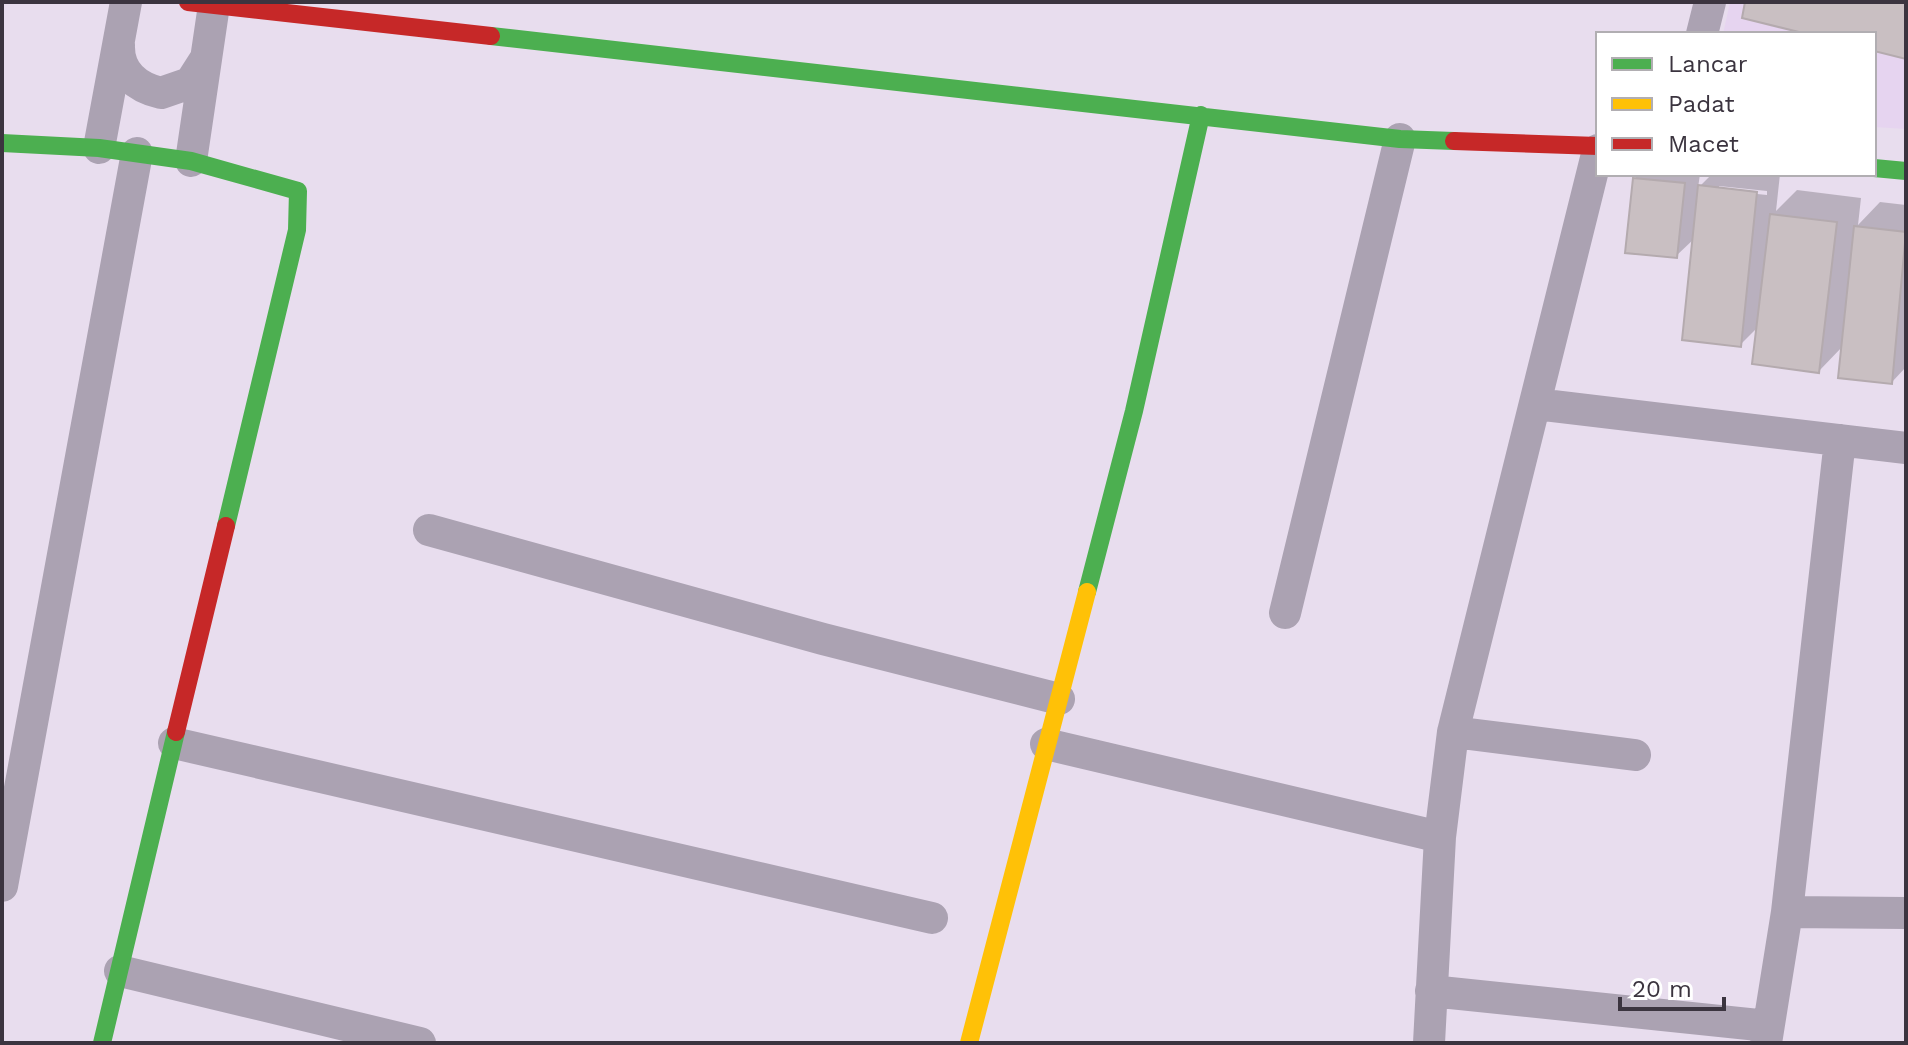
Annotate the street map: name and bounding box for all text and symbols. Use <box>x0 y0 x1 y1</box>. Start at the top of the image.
legend <box>1596 32 1876 176</box>
text: Lancar <box>1668 50 1748 78</box>
text: Padat <box>1668 90 1734 118</box>
text: Macet <box>1668 130 1739 158</box>
scale bar <box>1620 961 1724 1011</box>
text: 20 m <box>1632 975 1692 1003</box>

